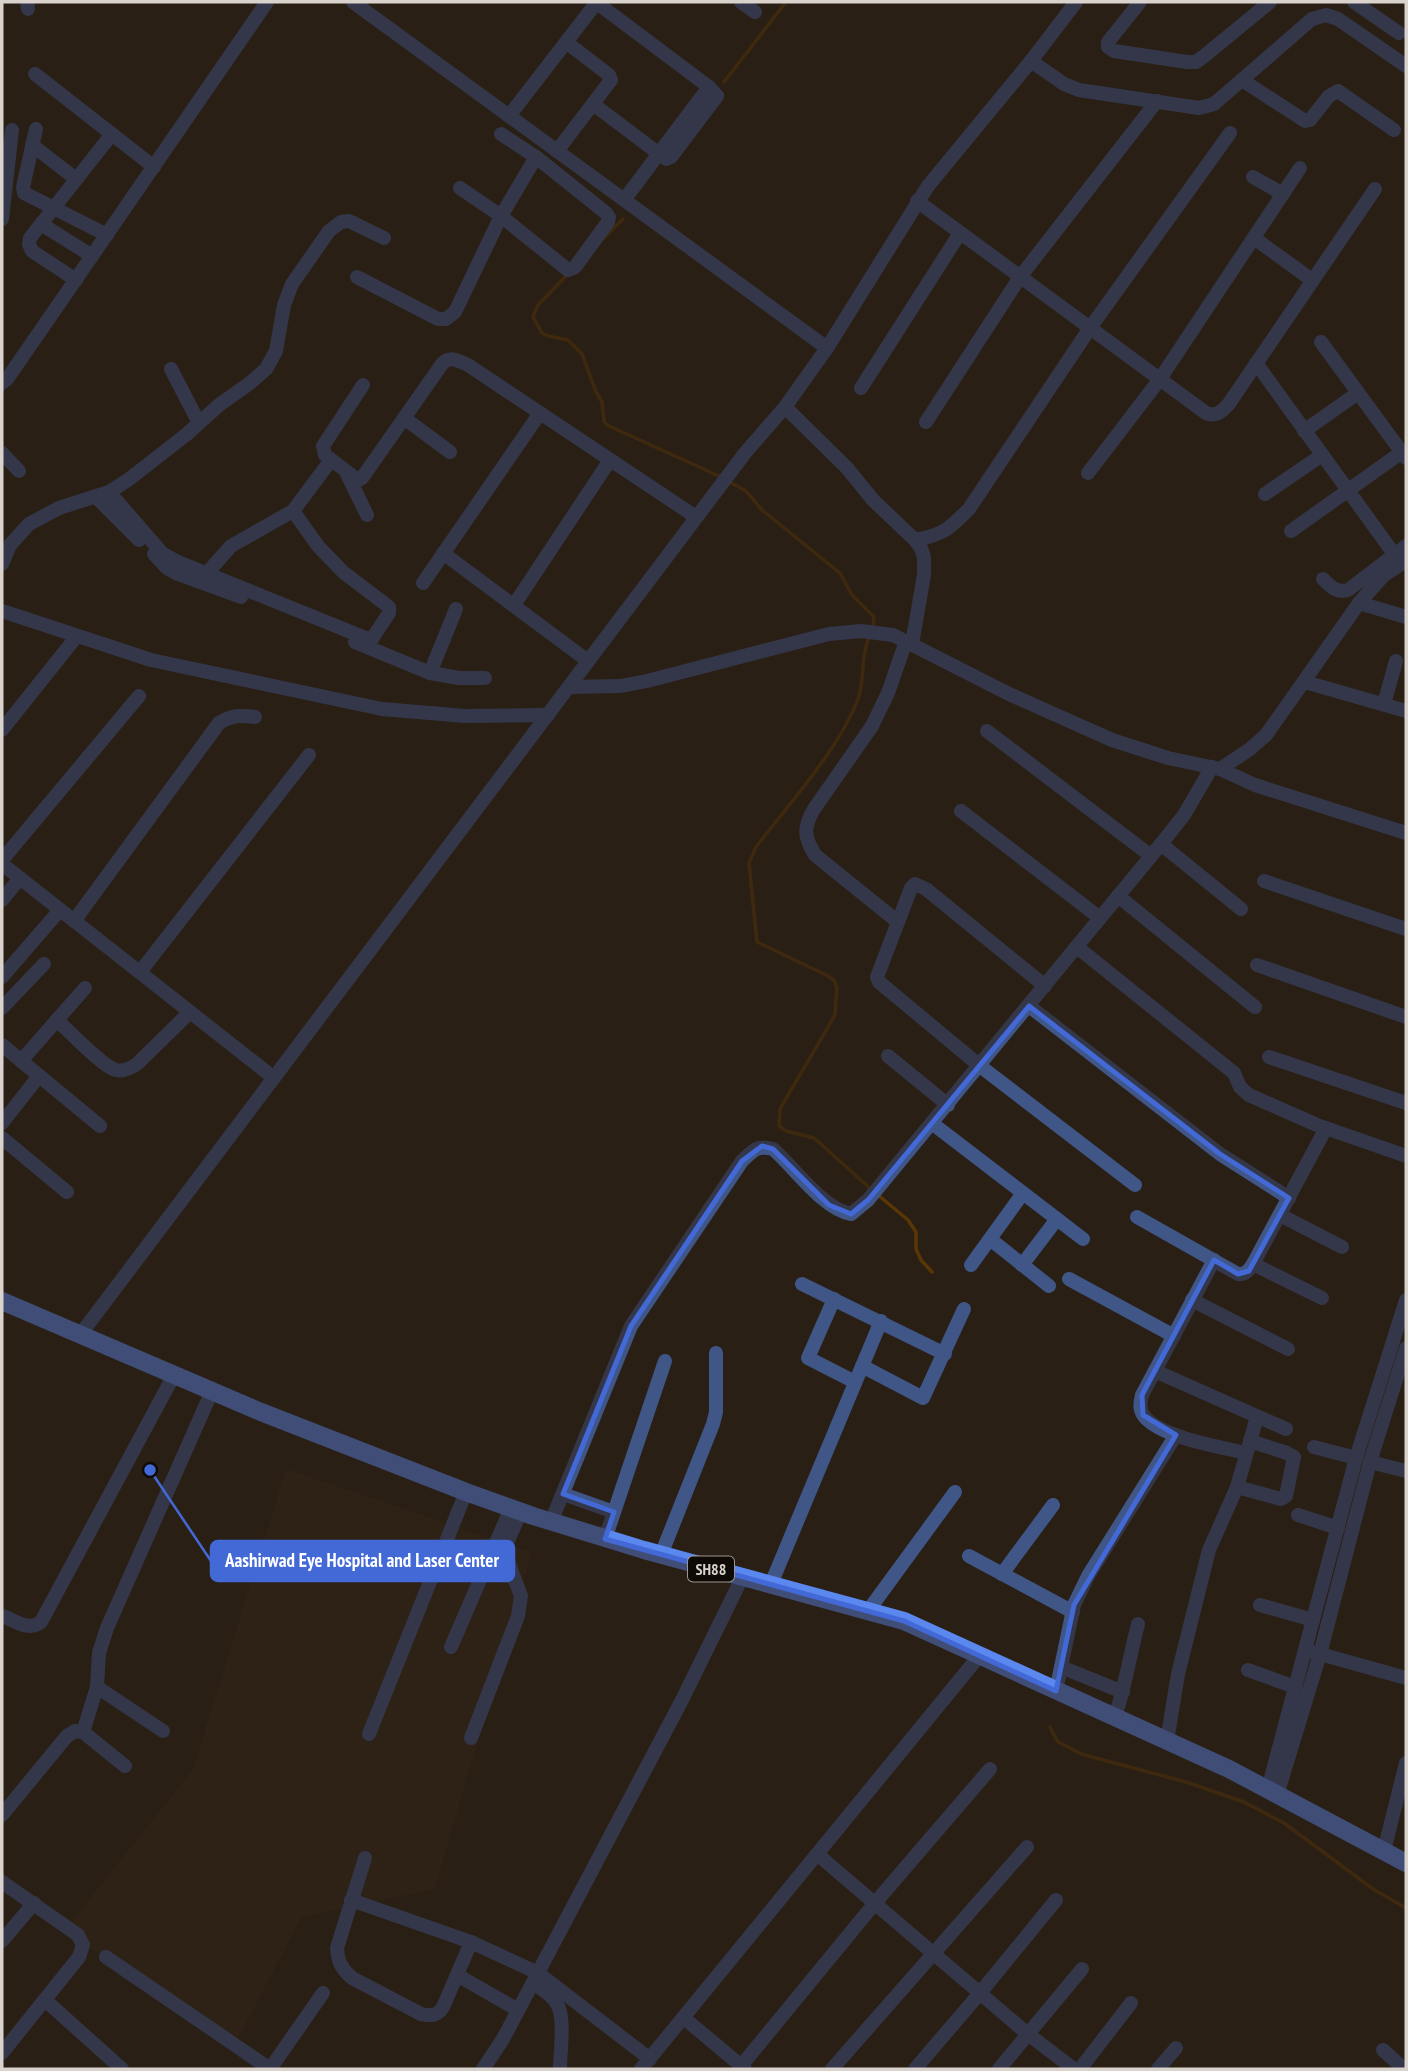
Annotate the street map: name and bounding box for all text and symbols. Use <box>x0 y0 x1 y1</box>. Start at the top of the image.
callout: Aashirwad Eye Hospital and Laser Center <box>211 1541 514 1581</box>
text: Aashirwad Eye Hospital and Laser Center <box>224 1548 500 1572</box>
road number: SH88 <box>688 1556 734 1582</box>

